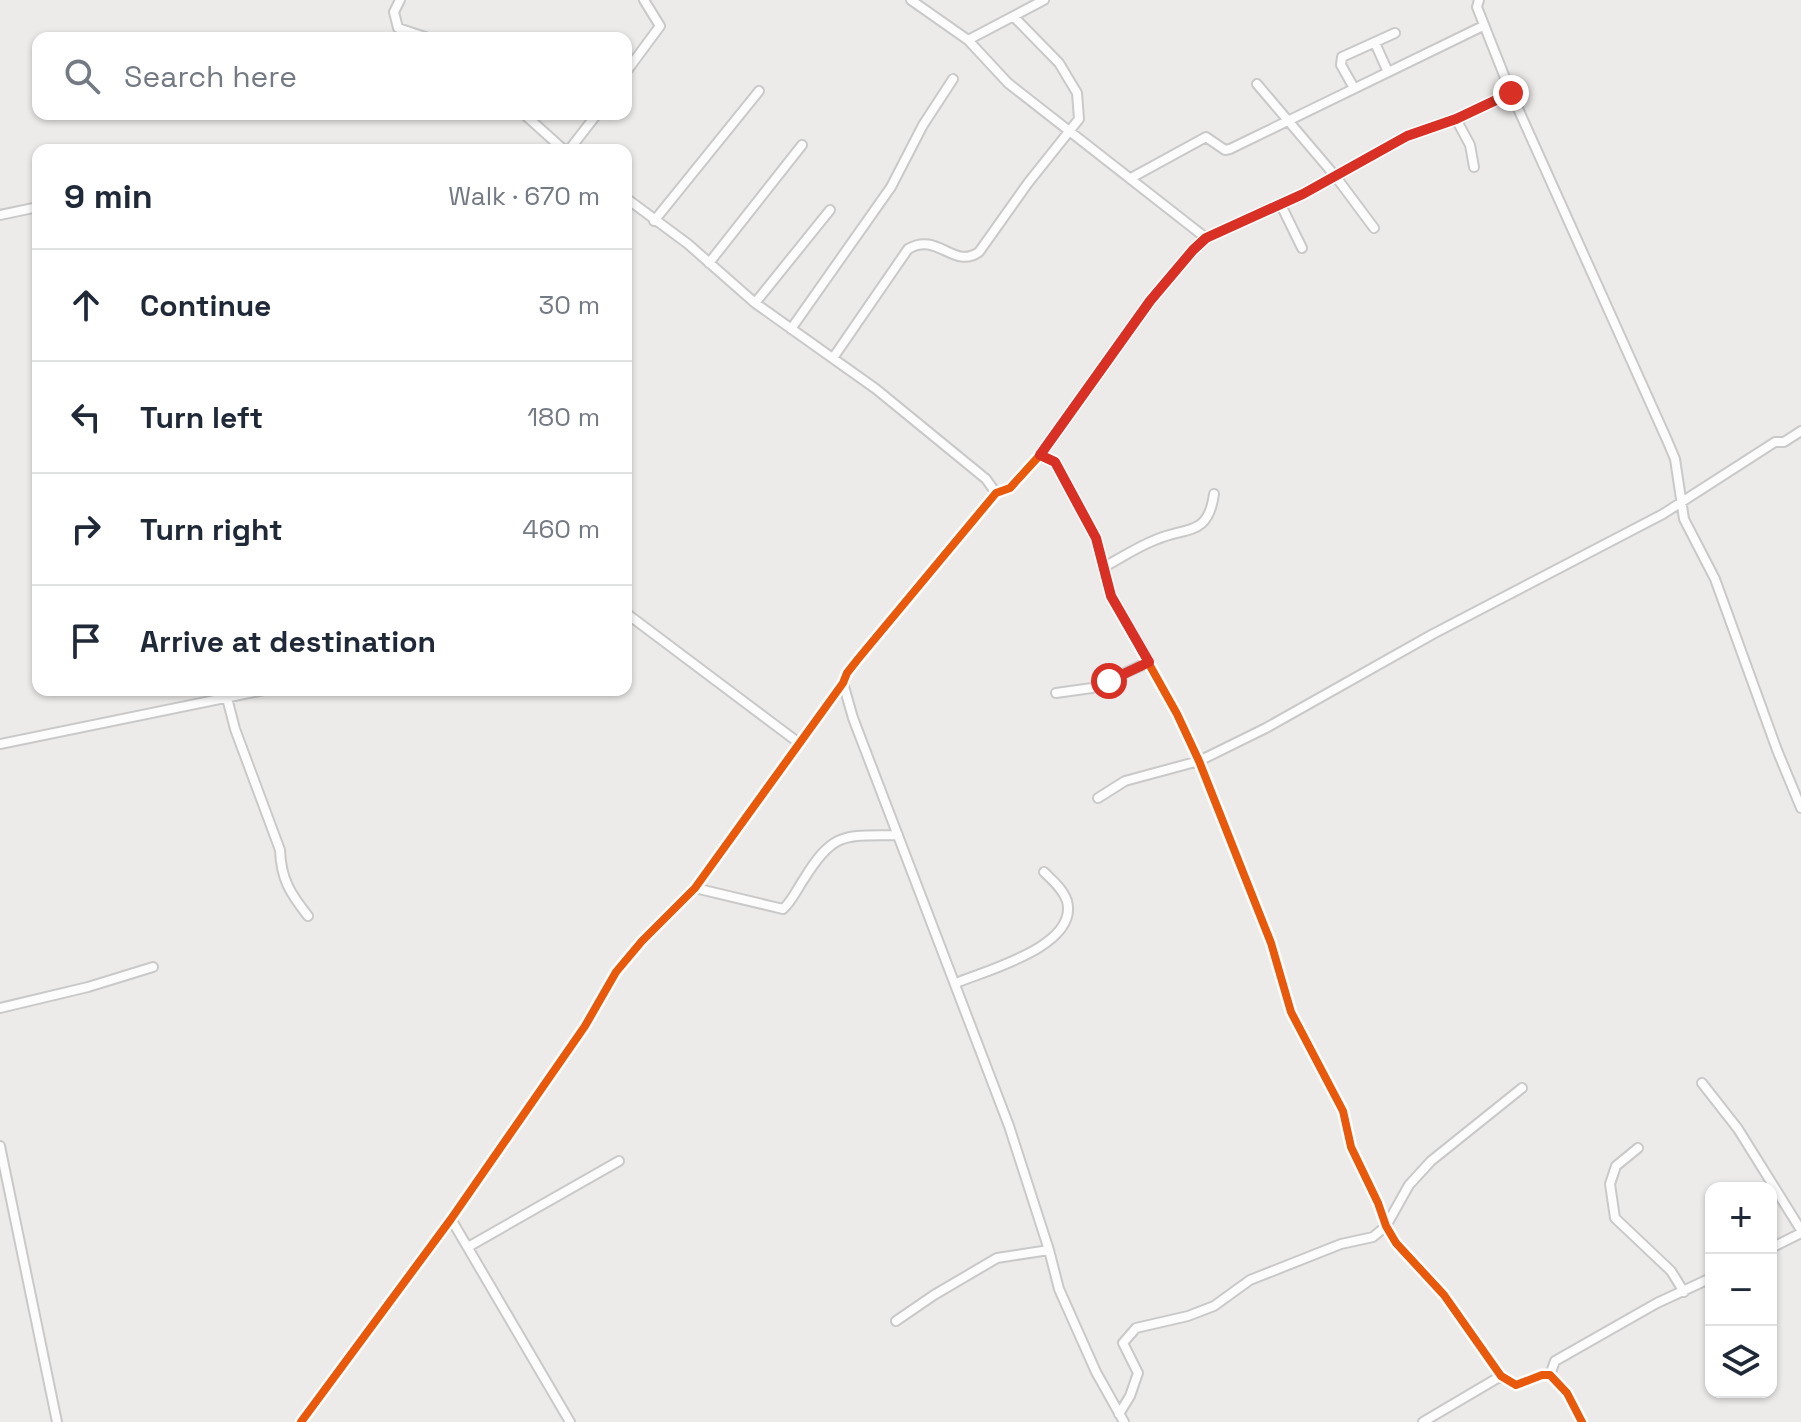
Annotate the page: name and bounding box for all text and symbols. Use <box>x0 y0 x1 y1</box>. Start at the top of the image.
search box <box>32 32 632 120</box>
icon: search <box>60 54 104 98</box>
text: Search here <box>124 57 297 96</box>
route end <box>1493 75 1529 111</box>
text: 9 min <box>64 175 153 218</box>
text: Walk · 670 m <box>448 179 600 213</box>
icon: ahead <box>64 283 108 327</box>
text: Continue <box>140 286 271 325</box>
text: 30 m <box>539 288 600 322</box>
icon: left <box>64 395 108 439</box>
text: Turn left <box>140 398 263 437</box>
text: 180 m <box>527 400 600 434</box>
icon: right <box>64 507 108 551</box>
text: Turn right <box>140 510 283 549</box>
text: 460 m <box>522 512 600 546</box>
icon: arrive <box>64 619 108 663</box>
text: Arrive at destination <box>140 622 436 661</box>
route start <box>1091 663 1127 699</box>
map controls <box>1705 1182 1777 1398</box>
button: + <box>1705 1182 1777 1254</box>
button: − <box>1705 1254 1777 1326</box>
button: layers <box>1705 1326 1777 1398</box>

